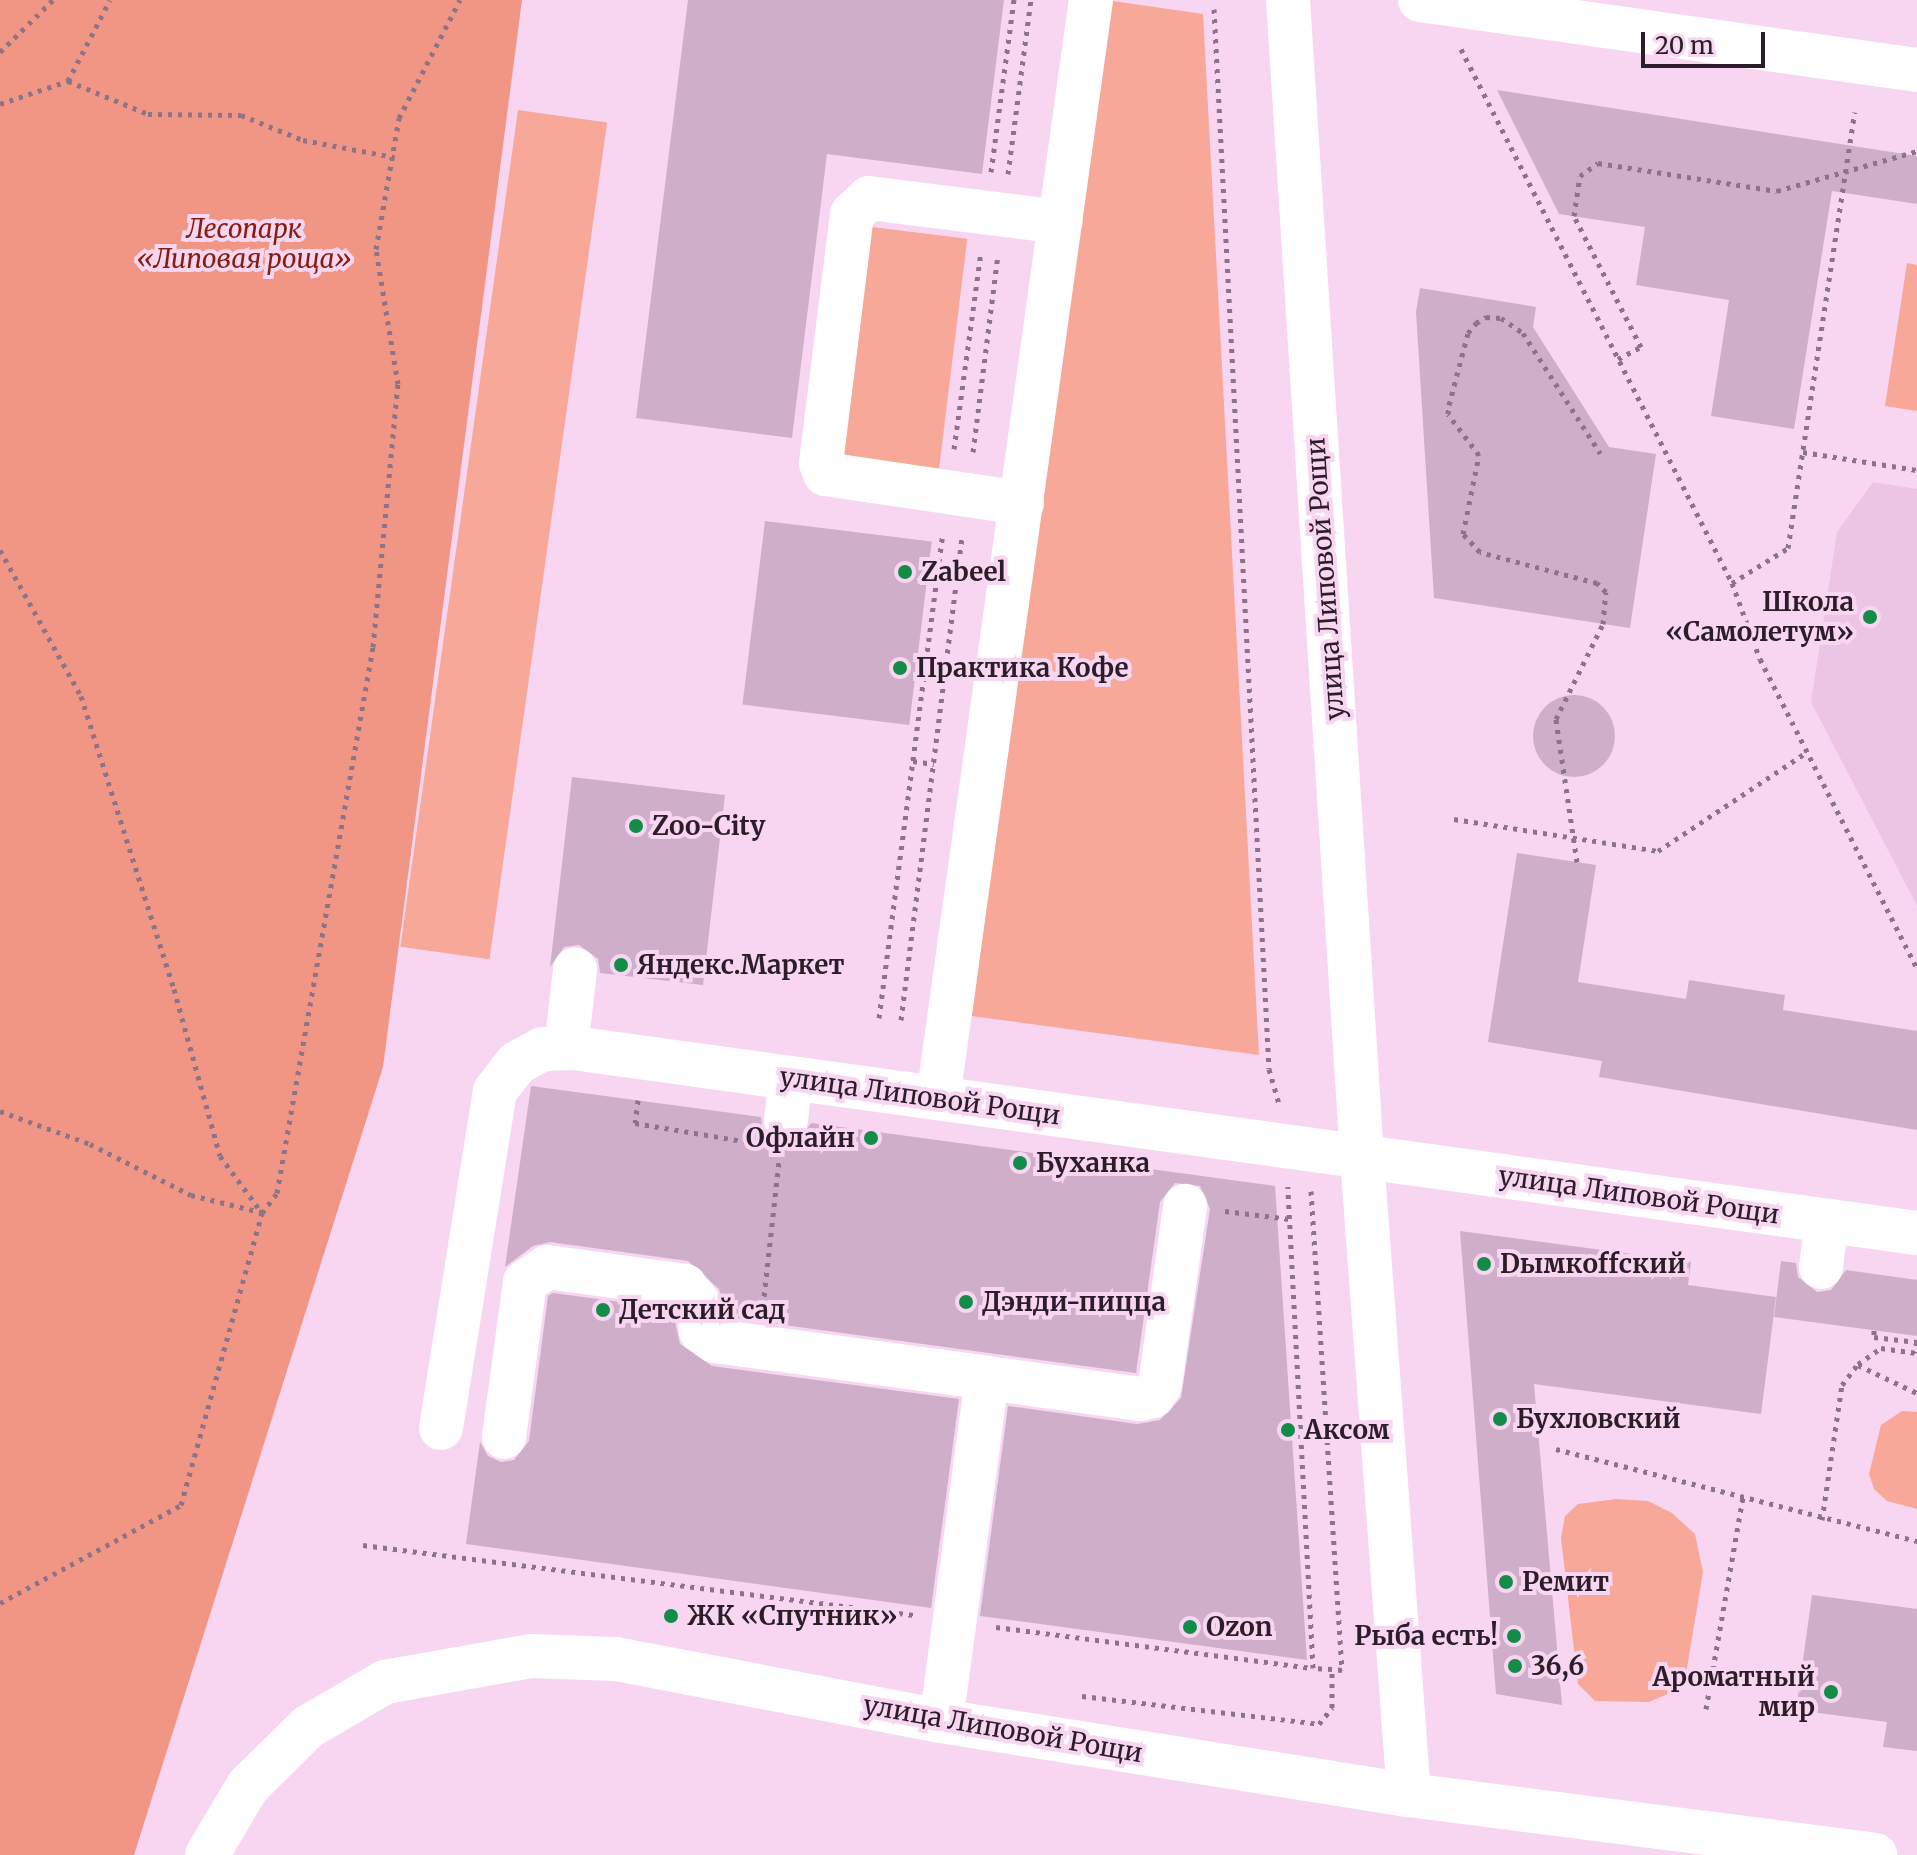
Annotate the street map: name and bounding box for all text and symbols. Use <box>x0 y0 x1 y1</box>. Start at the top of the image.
scale bar <box>1645 16 1769 66</box>
text: 20 m <box>1655 30 1714 61</box>
park label: Лесопарк «Липовая роща» <box>136 213 352 274</box>
street label: улица Липовой Рощи <box>1300 437 1350 721</box>
place label: Zabeel <box>921 556 1006 588</box>
marker: Zabeel <box>896 563 914 581</box>
place label: Школа «Самолетум» <box>1665 586 1854 648</box>
marker: Школа «Самолетум» <box>1861 608 1879 626</box>
place label: Практика Кофе <box>916 652 1129 684</box>
marker: Практика Кофе <box>891 659 909 677</box>
place label: Zoo-City <box>652 810 765 842</box>
marker: Zoo-City <box>627 817 645 835</box>
place label: Яндекс.Маркет <box>637 949 844 981</box>
marker: Яндекс.Маркет <box>612 956 630 974</box>
street label: улица Липовой Рощи <box>778 1061 1062 1131</box>
place label: Офлайн <box>746 1122 855 1154</box>
marker: Офлайн <box>862 1129 880 1147</box>
place label: Буханка <box>1036 1147 1150 1179</box>
marker: Буханка <box>1011 1154 1029 1172</box>
street label: улица Липовой Рощи <box>1497 1160 1781 1230</box>
place label: Dымкoffский <box>1500 1248 1686 1280</box>
marker: Dымкoffский <box>1475 1255 1493 1273</box>
place label: Дэнди-пицца <box>982 1286 1166 1318</box>
marker: Дэнди-пицца <box>957 1293 975 1311</box>
place label: Детский сад <box>619 1294 786 1326</box>
marker: Детский сад <box>594 1301 612 1319</box>
place label: Бухловский <box>1516 1403 1681 1435</box>
marker: Бухловский <box>1491 1410 1509 1428</box>
place label: Аксом <box>1304 1414 1390 1446</box>
marker: Аксом <box>1279 1421 1297 1439</box>
place label: Ремит <box>1522 1566 1609 1598</box>
marker: Ремит <box>1497 1573 1515 1591</box>
place label: ЖК «Спутник» <box>687 1600 898 1632</box>
marker: ЖК «Спутник» <box>662 1607 680 1625</box>
place label: Ozon <box>1206 1611 1272 1643</box>
marker: Ozon <box>1181 1618 1199 1636</box>
place label: Рыба есть! <box>1354 1620 1498 1652</box>
marker: Рыба есть! <box>1505 1627 1523 1645</box>
place label: 36,6 <box>1531 1650 1584 1682</box>
marker: 36,6 <box>1506 1657 1524 1675</box>
place label: Ароматный мир <box>1652 1661 1815 1722</box>
marker: Ароматный мир <box>1822 1683 1840 1701</box>
street label: улица Липовой Рощи <box>861 1689 1145 1769</box>

